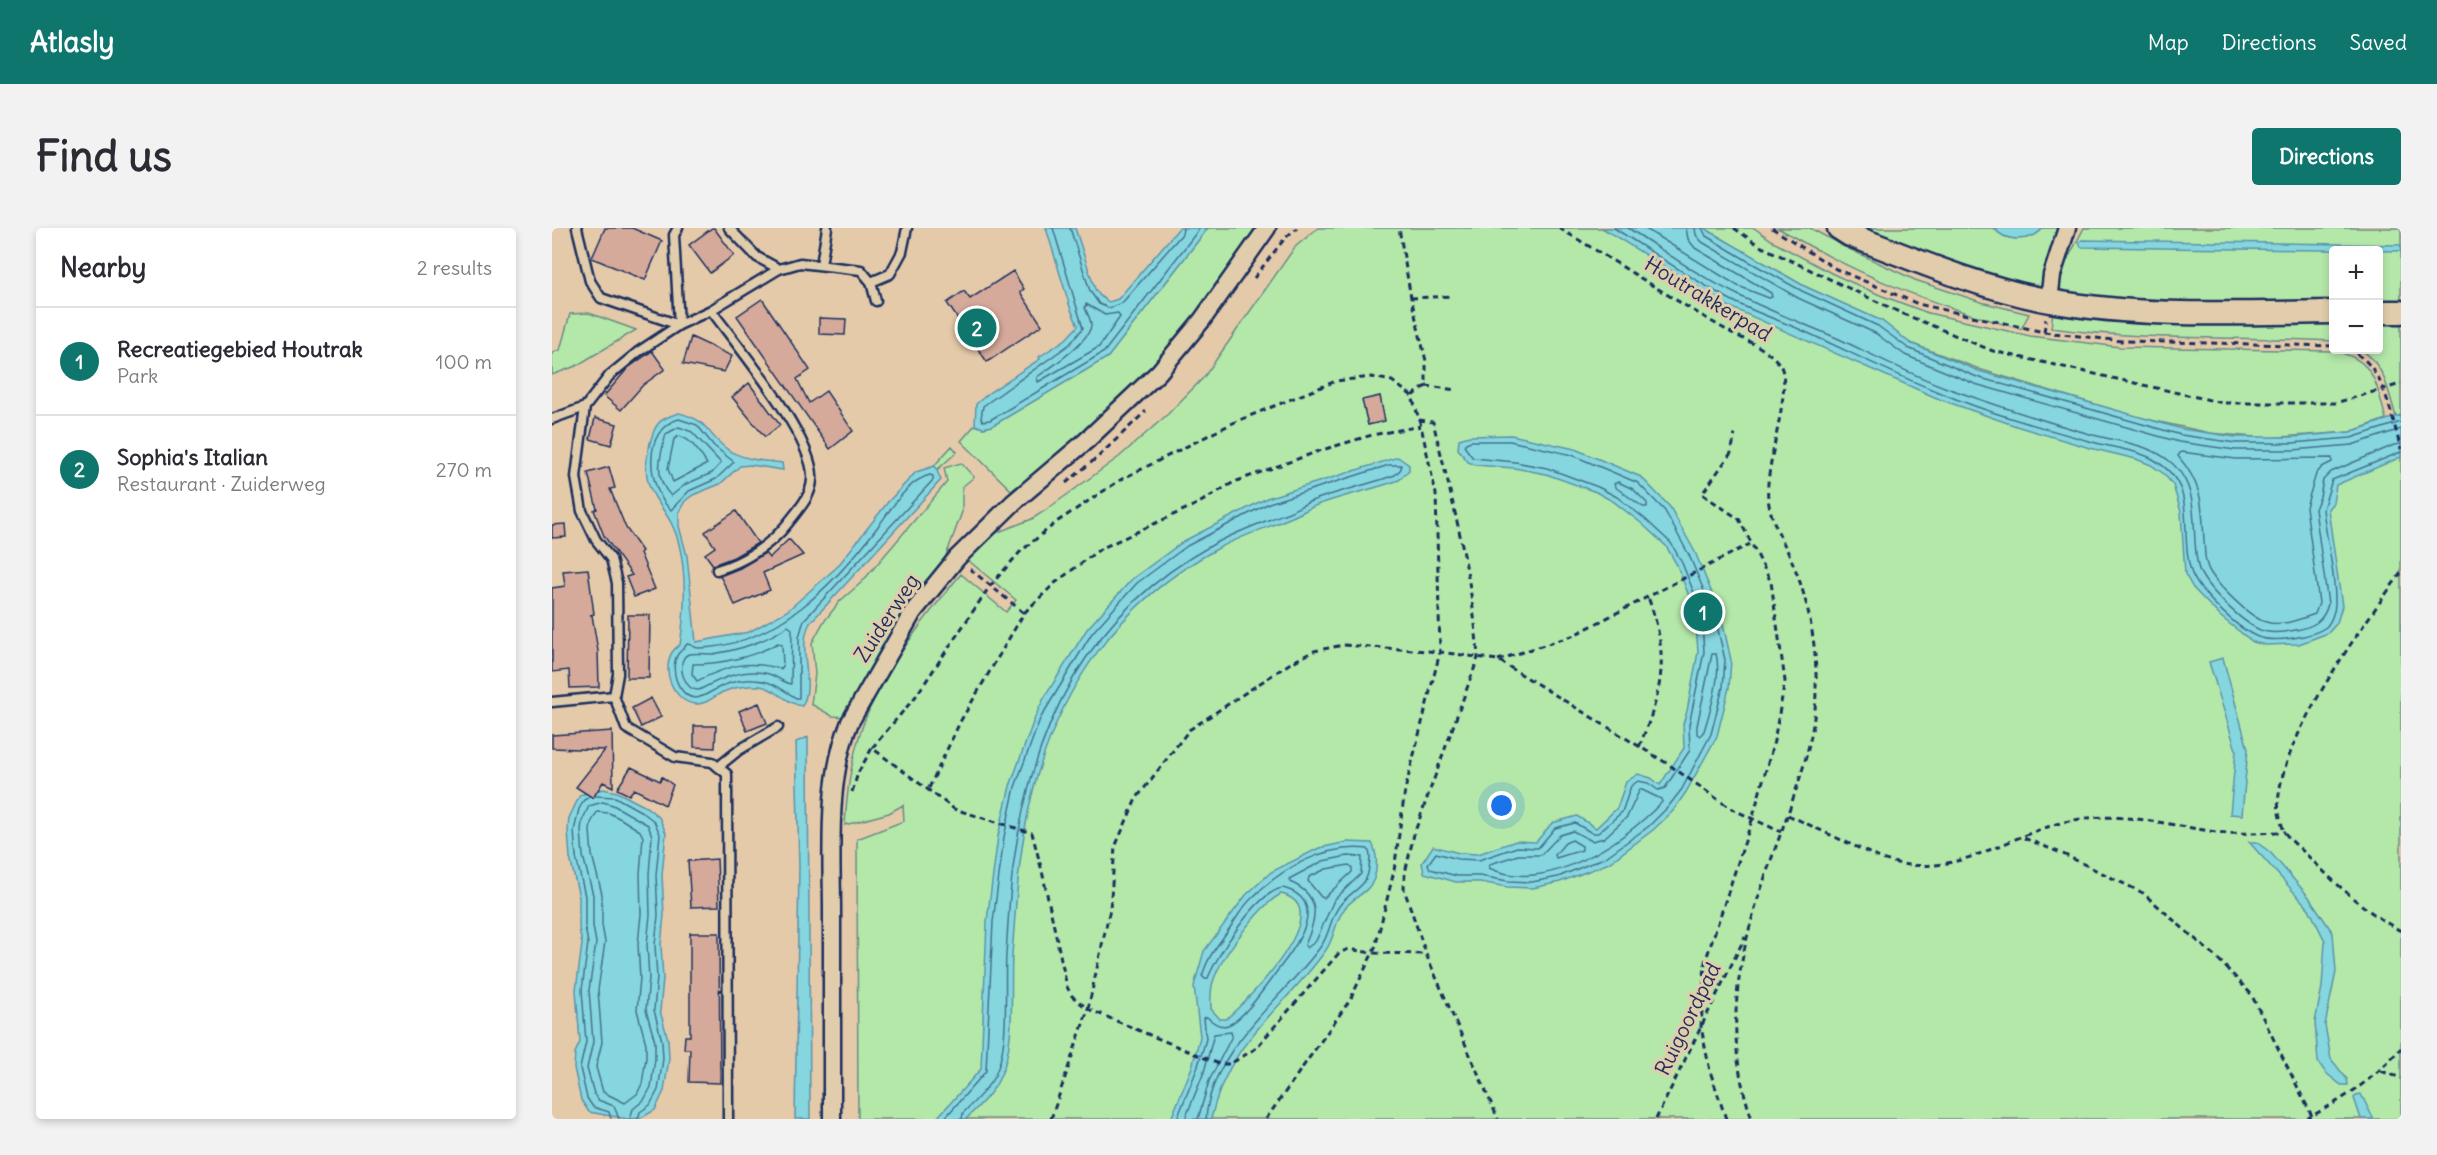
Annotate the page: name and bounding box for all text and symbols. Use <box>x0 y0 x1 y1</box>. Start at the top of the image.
text: Atlasly <box>30 24 114 60</box>
text: Map <box>2148 29 2189 56</box>
text: Directions <box>2222 29 2316 56</box>
text: Saved <box>2349 29 2407 56</box>
button: Directions <box>2252 128 2401 185</box>
text: Find us <box>36 130 172 182</box>
map controls <box>2329 246 2383 354</box>
button: + <box>2329 246 2383 300</box>
street label: Houtrakkerpad <box>1640 250 1777 347</box>
text: Nearby <box>60 251 146 284</box>
text: 2 results <box>417 255 492 280</box>
button: − <box>2329 300 2383 354</box>
pin: 2 <box>958 306 996 350</box>
text: Recreatiegebied Houtrak <box>117 335 363 363</box>
text: 1 <box>76 349 83 374</box>
text: 100 m <box>435 349 492 374</box>
text: Park <box>117 363 158 388</box>
text: Sophia's Italian <box>117 443 268 471</box>
text: 2 <box>74 457 85 482</box>
text: 270 m <box>436 457 492 482</box>
text: Restaurant · Zuiderweg <box>117 471 326 496</box>
street label: Zuiderweg <box>848 568 925 667</box>
pin: 1 <box>1684 590 1722 634</box>
your location <box>1487 791 1516 820</box>
street label: Ruigoordpad <box>1649 958 1727 1080</box>

